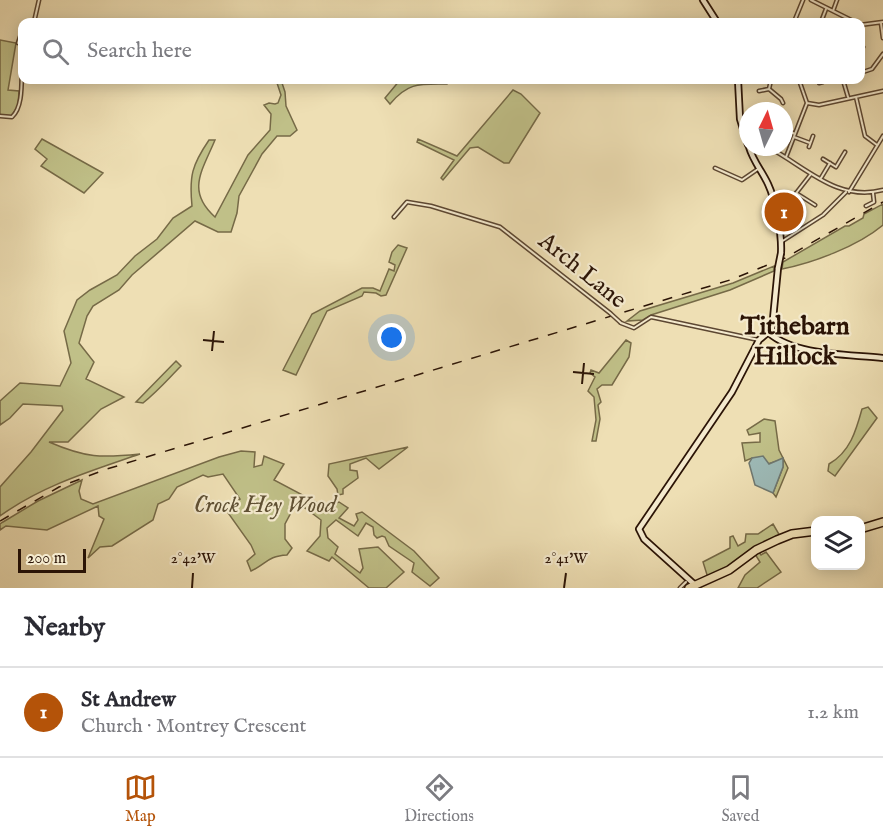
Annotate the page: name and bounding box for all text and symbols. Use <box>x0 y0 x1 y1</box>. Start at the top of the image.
search box <box>18 18 865 84</box>
icon: search <box>39 35 72 68</box>
text: Search here <box>87 37 192 65</box>
north arrow <box>739 102 793 156</box>
pin: 1 <box>764 190 804 234</box>
street label: Arch Lane <box>531 225 632 316</box>
district label: Tithebarn Hillock <box>740 310 850 373</box>
your location <box>377 323 406 352</box>
park label: Crock Hey Wood <box>194 490 338 521</box>
map controls <box>811 516 865 570</box>
button: layers <box>811 516 865 570</box>
scale bar <box>18 546 86 574</box>
text: 200 m <box>27 549 66 569</box>
text: 2°42'W <box>171 549 216 568</box>
text: 2°41'W <box>544 549 588 568</box>
text: Nearby <box>24 611 105 644</box>
text: St Andrew <box>81 686 176 714</box>
text: 1 <box>40 700 47 725</box>
text: 1.2 km <box>807 700 859 725</box>
text: Church · Montrey Crescent <box>81 714 306 739</box>
tab: Map <box>124 771 157 827</box>
tab: Directions <box>404 771 474 827</box>
tab: Saved <box>721 771 759 827</box>

